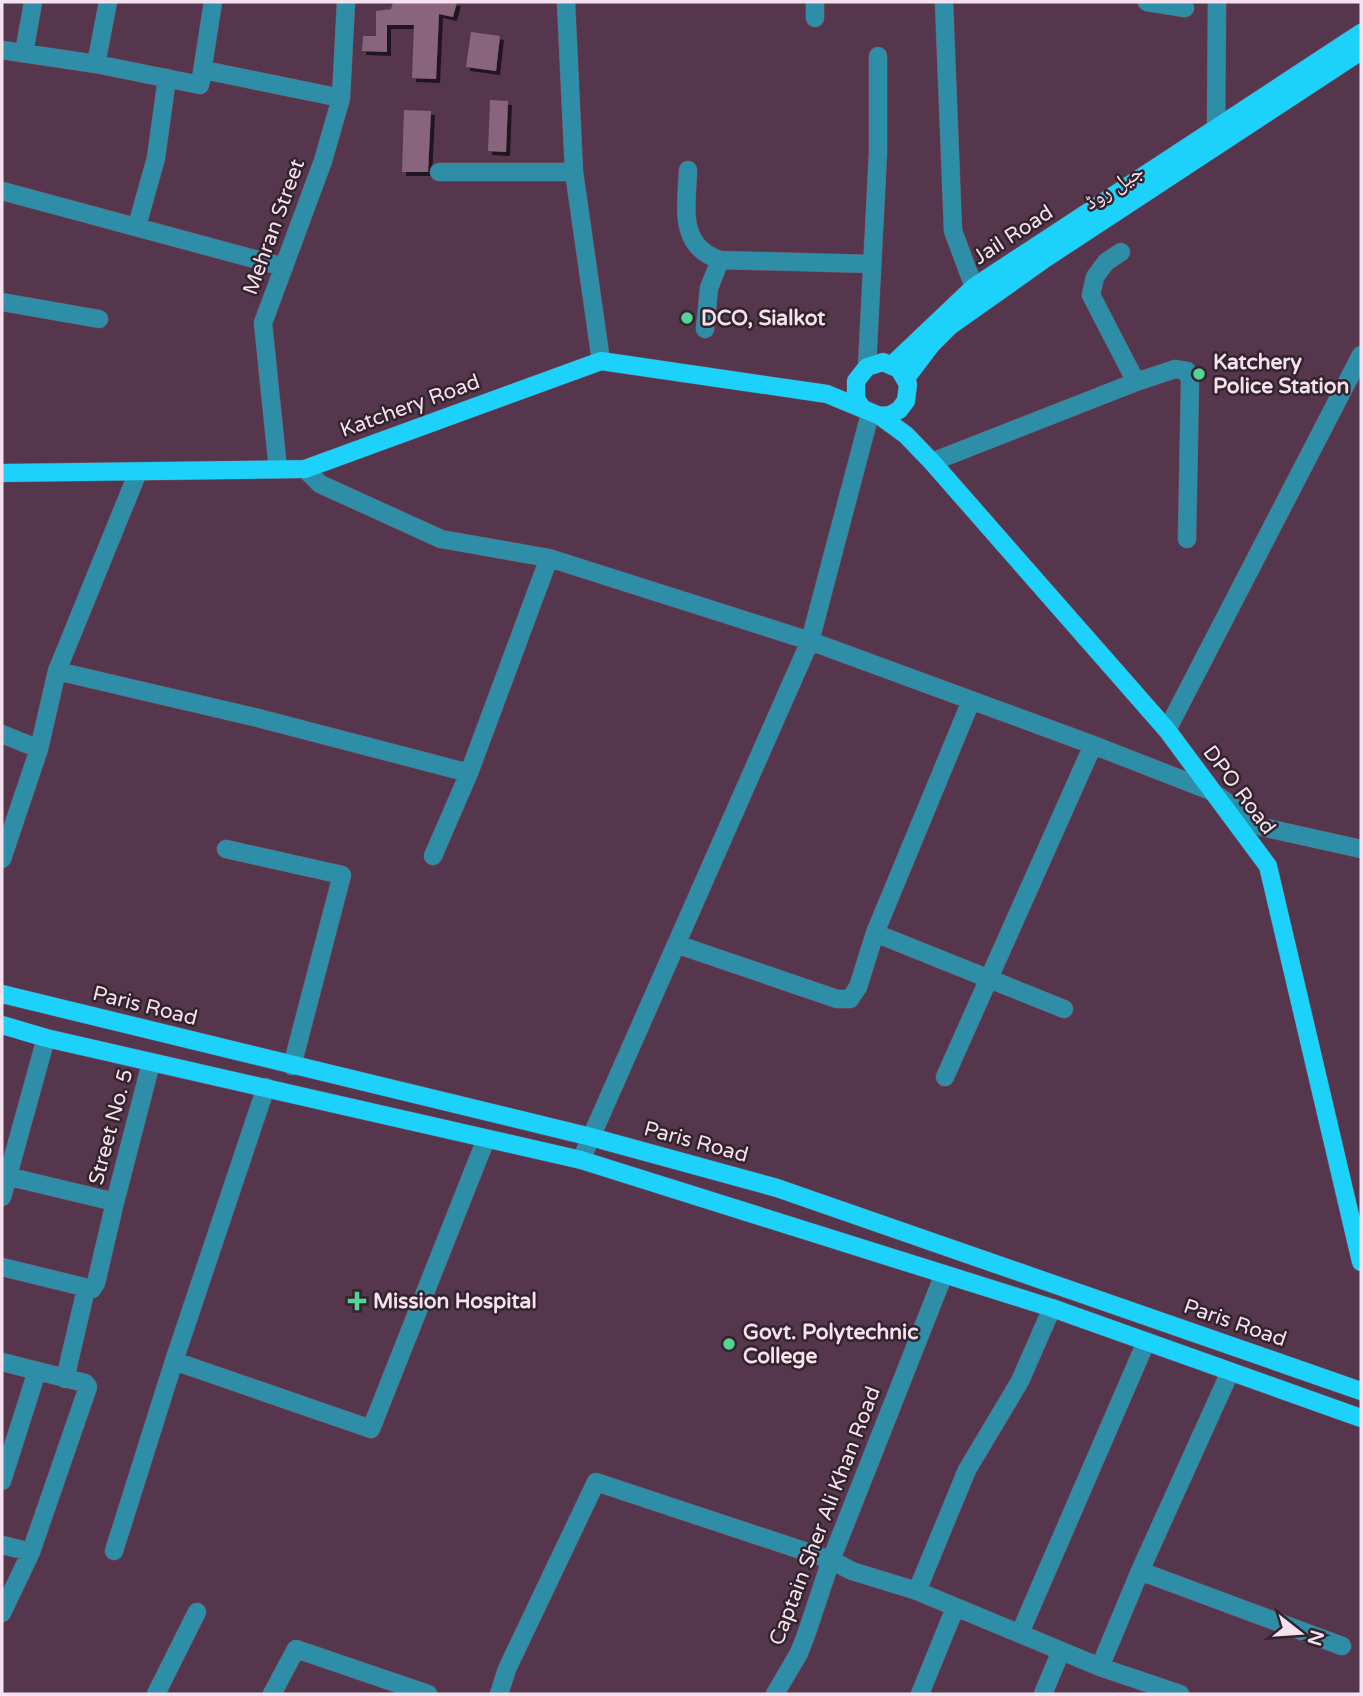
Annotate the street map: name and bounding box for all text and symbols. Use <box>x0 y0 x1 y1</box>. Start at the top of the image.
street label: Mehran Street <box>238 156 310 298</box>
street label: جیل روڈ <box>1080 159 1148 215</box>
street label: Jail Road <box>968 200 1058 270</box>
place label: DCO, Sialkot <box>701 306 825 331</box>
marker: DCO, Sialkot <box>679 310 695 326</box>
place label: Katchery Police Station <box>1213 350 1349 399</box>
marker: Katchery Police Station <box>1191 366 1207 382</box>
street label: Katchery Road <box>337 369 483 443</box>
street label: DPO Road <box>1197 740 1281 840</box>
street label: Paris Road <box>90 981 200 1031</box>
street label: Street No. 5 <box>84 1066 138 1188</box>
street label: Paris Road <box>641 1116 751 1168</box>
place label: Mission Hospital <box>373 1289 537 1314</box>
marker: Mission Hospital <box>347 1291 367 1311</box>
street label: Paris Road <box>1180 1294 1290 1352</box>
place label: Govt. Polytechnic College <box>743 1320 919 1369</box>
marker: Govt. Polytechnic College <box>721 1336 737 1352</box>
street label: Captain Sher Ali Khan Road <box>764 1383 886 1649</box>
north arrow <box>1265 1598 1335 1668</box>
text: N <box>1303 1627 1328 1648</box>

